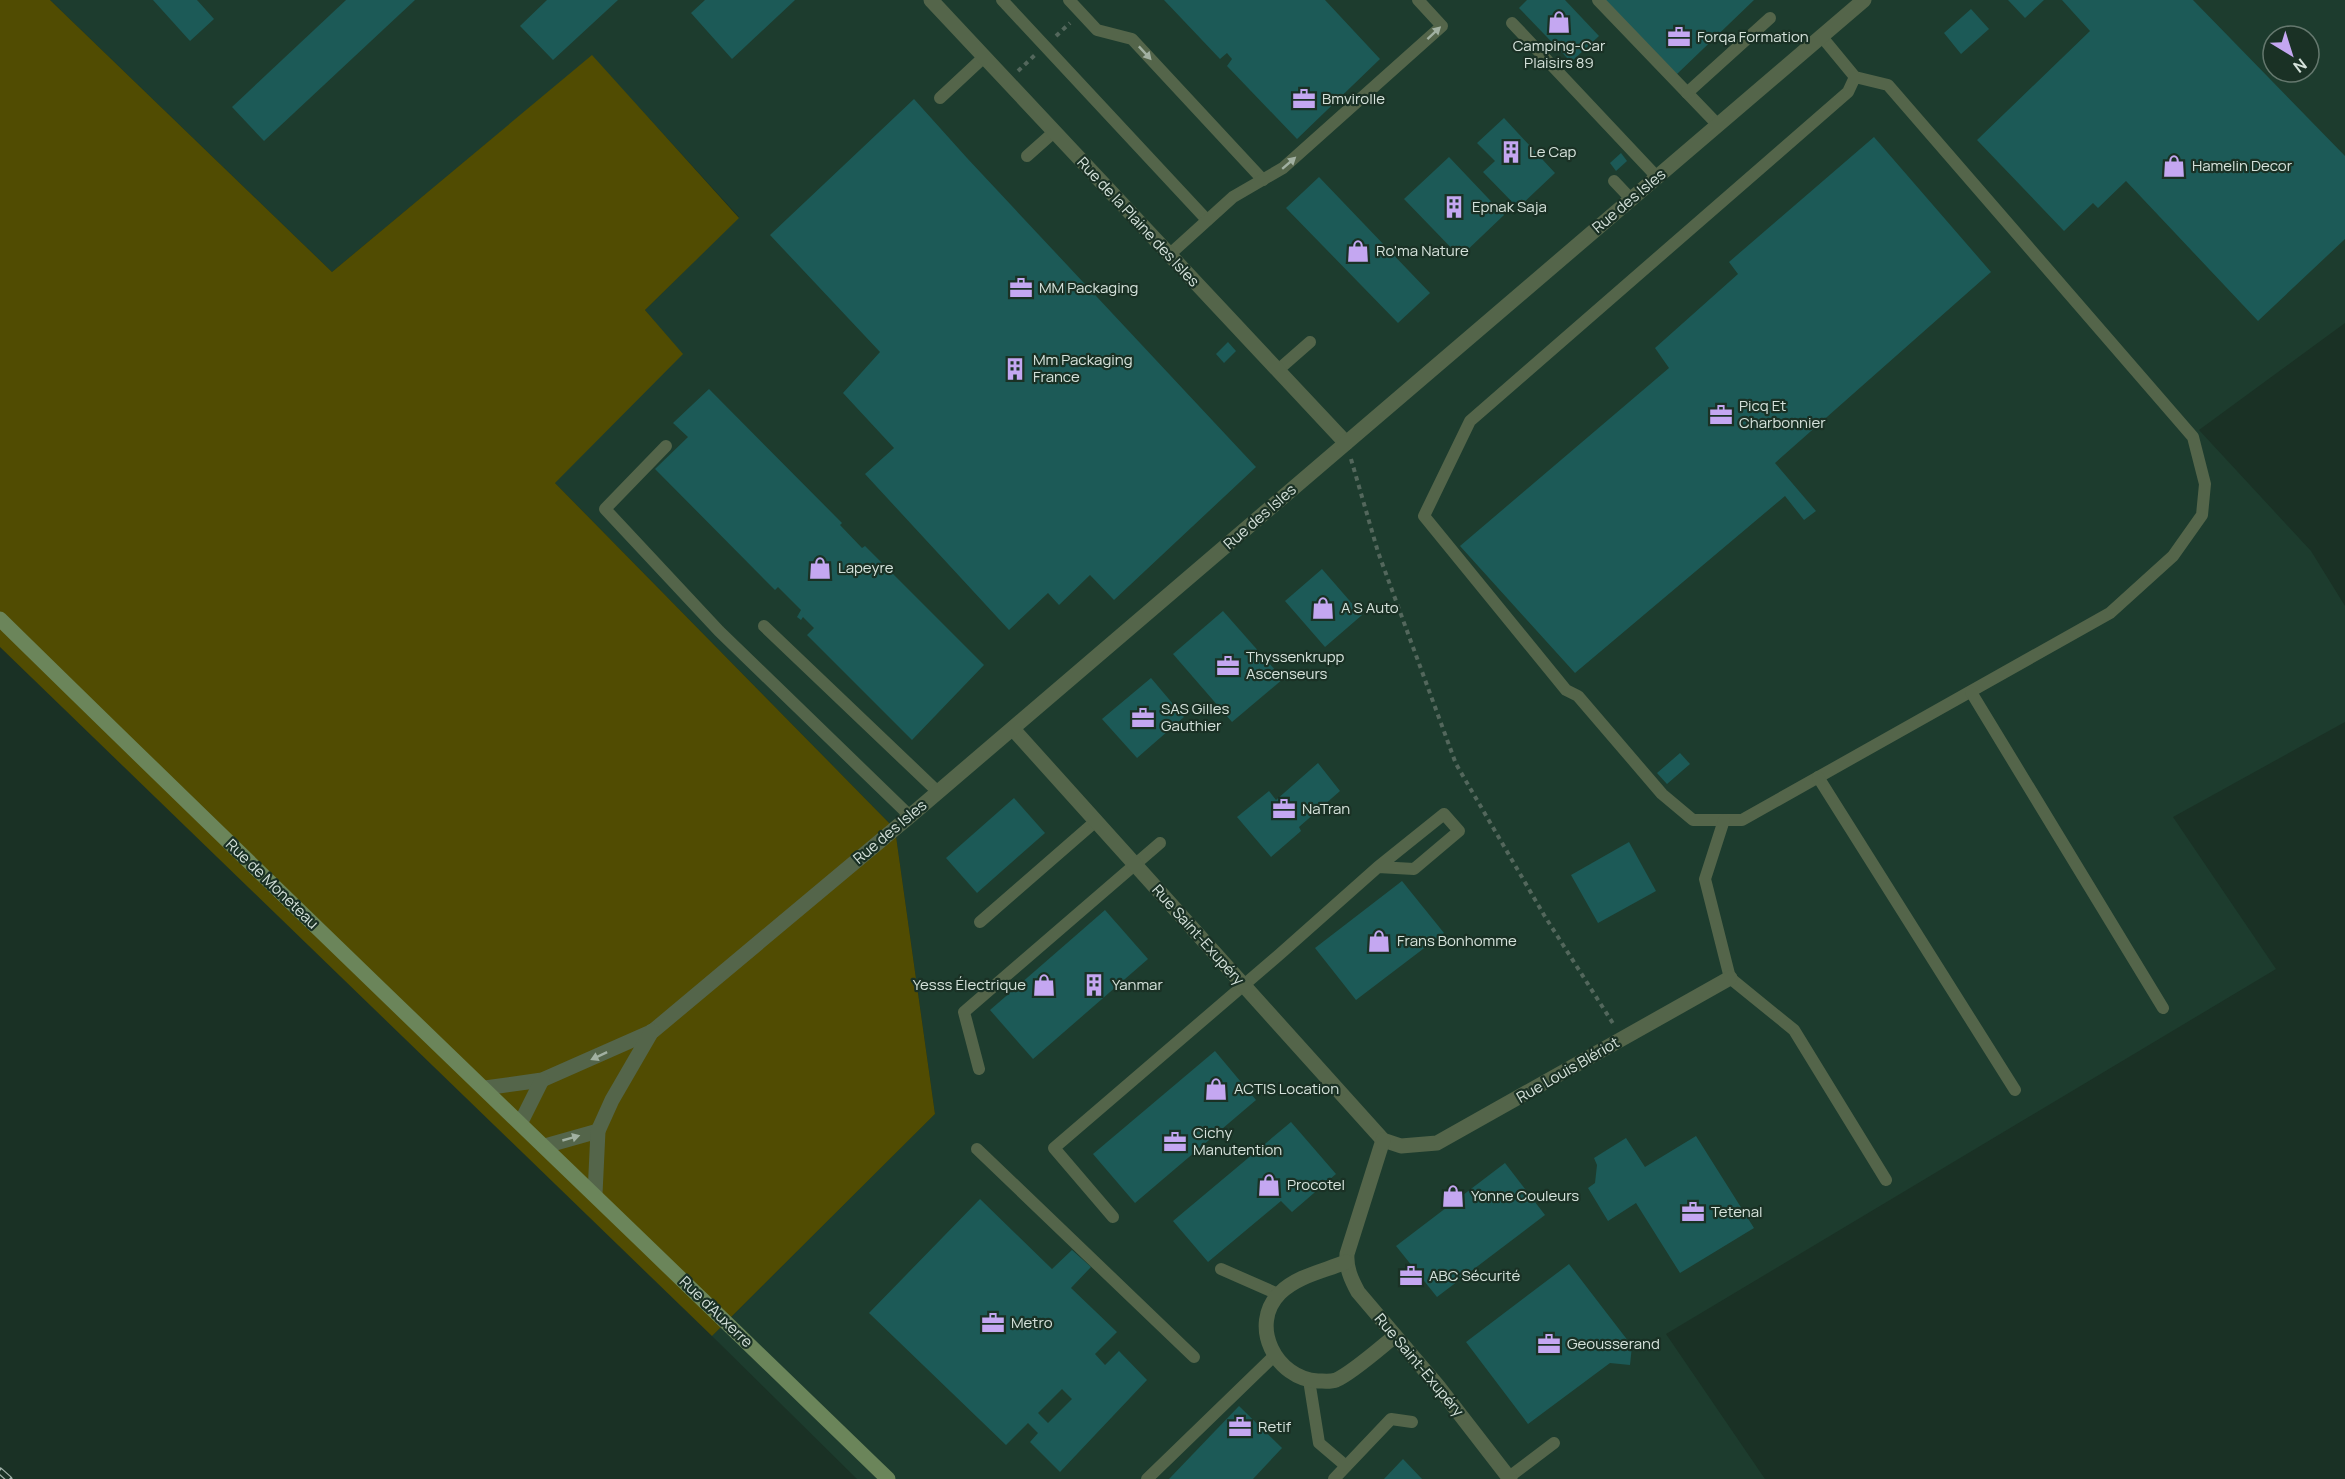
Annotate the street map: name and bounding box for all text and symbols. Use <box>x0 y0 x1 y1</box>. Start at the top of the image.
shop icon: Camping-Car Plaisirs 89 <box>1546 9 1572 35</box>
office icon: Forqa Formation <box>1666 24 1692 50</box>
north arrow <box>2261 24 2321 84</box>
one-way arrow <box>1427 26 1442 40</box>
place label: Forqa Formation <box>1697 26 1809 47</box>
place label: Camping-Car Plaisirs 89 <box>1513 35 1606 73</box>
one-way arrow <box>1138 46 1152 61</box>
text: N <box>2289 54 2312 78</box>
office icon: Bmvirolle <box>1291 86 1317 112</box>
place label: Bmvirolle <box>1322 88 1385 109</box>
building icon: Le Cap <box>1498 139 1524 165</box>
place label: Le Cap <box>1529 141 1576 162</box>
street label: Rue de la Plaine des Isles <box>1072 152 1204 291</box>
shop icon: Hamelin Decor <box>2161 153 2187 179</box>
place label: Hamelin Decor <box>2192 155 2293 176</box>
one-way arrow <box>1281 156 1297 169</box>
street label: Rue des Isles <box>1587 164 1670 238</box>
building icon: Epnak Saja <box>1441 194 1467 220</box>
place label: Epnak Saja <box>1472 196 1547 217</box>
shop icon: Ro'ma Nature <box>1345 238 1371 264</box>
place label: Ro'ma Nature <box>1376 240 1469 261</box>
office icon: MM Packaging <box>1008 275 1034 301</box>
place label: MM Packaging <box>1039 277 1139 298</box>
place label: Mm Packaging France <box>1033 349 1133 387</box>
building icon: Mm Packaging France <box>1002 356 1028 382</box>
place label: Picq Et Charbonnier <box>1739 395 1826 433</box>
office icon: Picq Et Charbonnier <box>1708 402 1734 428</box>
street label: Rue des Isles <box>1219 479 1301 554</box>
shop icon: Lapeyre <box>807 555 833 581</box>
place label: Lapeyre <box>838 557 894 578</box>
shop icon: A S Auto <box>1310 595 1336 621</box>
place label: A S Auto <box>1341 597 1399 618</box>
place label: Thyssenkrupp Ascenseurs <box>1246 646 1345 684</box>
office icon: Thyssenkrupp Ascenseurs <box>1215 653 1241 679</box>
place label: SAS Gilles Gauthier <box>1161 698 1230 736</box>
office icon: SAS Gilles Gauthier <box>1130 705 1156 731</box>
street label: Rue des Isles <box>848 795 931 869</box>
office icon: NaTran <box>1271 796 1297 822</box>
place label: NaTran <box>1302 798 1350 819</box>
street label: Rue de Moneteau <box>221 834 323 933</box>
street label: Rue Saint-Exupéry <box>1148 880 1249 990</box>
shop icon: Frans Bonhomme <box>1366 928 1392 954</box>
place label: Frans Bonhomme <box>1397 930 1517 951</box>
shop icon: Yesss Électrique <box>1031 972 1057 998</box>
building icon: Yanmar <box>1081 972 1107 998</box>
place label: Yesss Électrique <box>913 974 1026 995</box>
place label: Yanmar <box>1112 974 1163 995</box>
street label: Rue Louis Blériot <box>1513 1032 1623 1107</box>
one-way arrow <box>591 1051 608 1060</box>
shop icon: ACTIS Location <box>1203 1076 1229 1102</box>
place label: ACTIS Location <box>1234 1078 1339 1099</box>
place label: Cichy Manutention <box>1193 1122 1282 1160</box>
office icon: Cichy Manutention <box>1162 1129 1188 1155</box>
one-way arrow <box>562 1133 580 1142</box>
shop icon: Procotel <box>1256 1172 1282 1198</box>
place label: Procotel <box>1287 1174 1345 1195</box>
shop icon: Yonne Couleurs <box>1440 1183 1466 1209</box>
place label: Yonne Couleurs <box>1471 1185 1579 1206</box>
office icon: Tetenal <box>1680 1199 1706 1225</box>
place label: Tetenal <box>1711 1201 1763 1222</box>
office icon: ABC Sécurité <box>1398 1263 1424 1289</box>
place label: ABC Sécurité <box>1429 1265 1521 1286</box>
street label: Rue d'Auxerre <box>675 1271 758 1352</box>
street label: Rue Saint-Exupéry <box>1370 1309 1469 1421</box>
office icon: Metro <box>980 1310 1006 1336</box>
place label: Metro <box>1011 1312 1053 1333</box>
office icon: Geousserand <box>1536 1331 1562 1357</box>
place label: Geousserand <box>1567 1333 1660 1354</box>
office icon: Retif <box>1227 1414 1253 1440</box>
place label: Retif <box>1258 1416 1292 1437</box>

